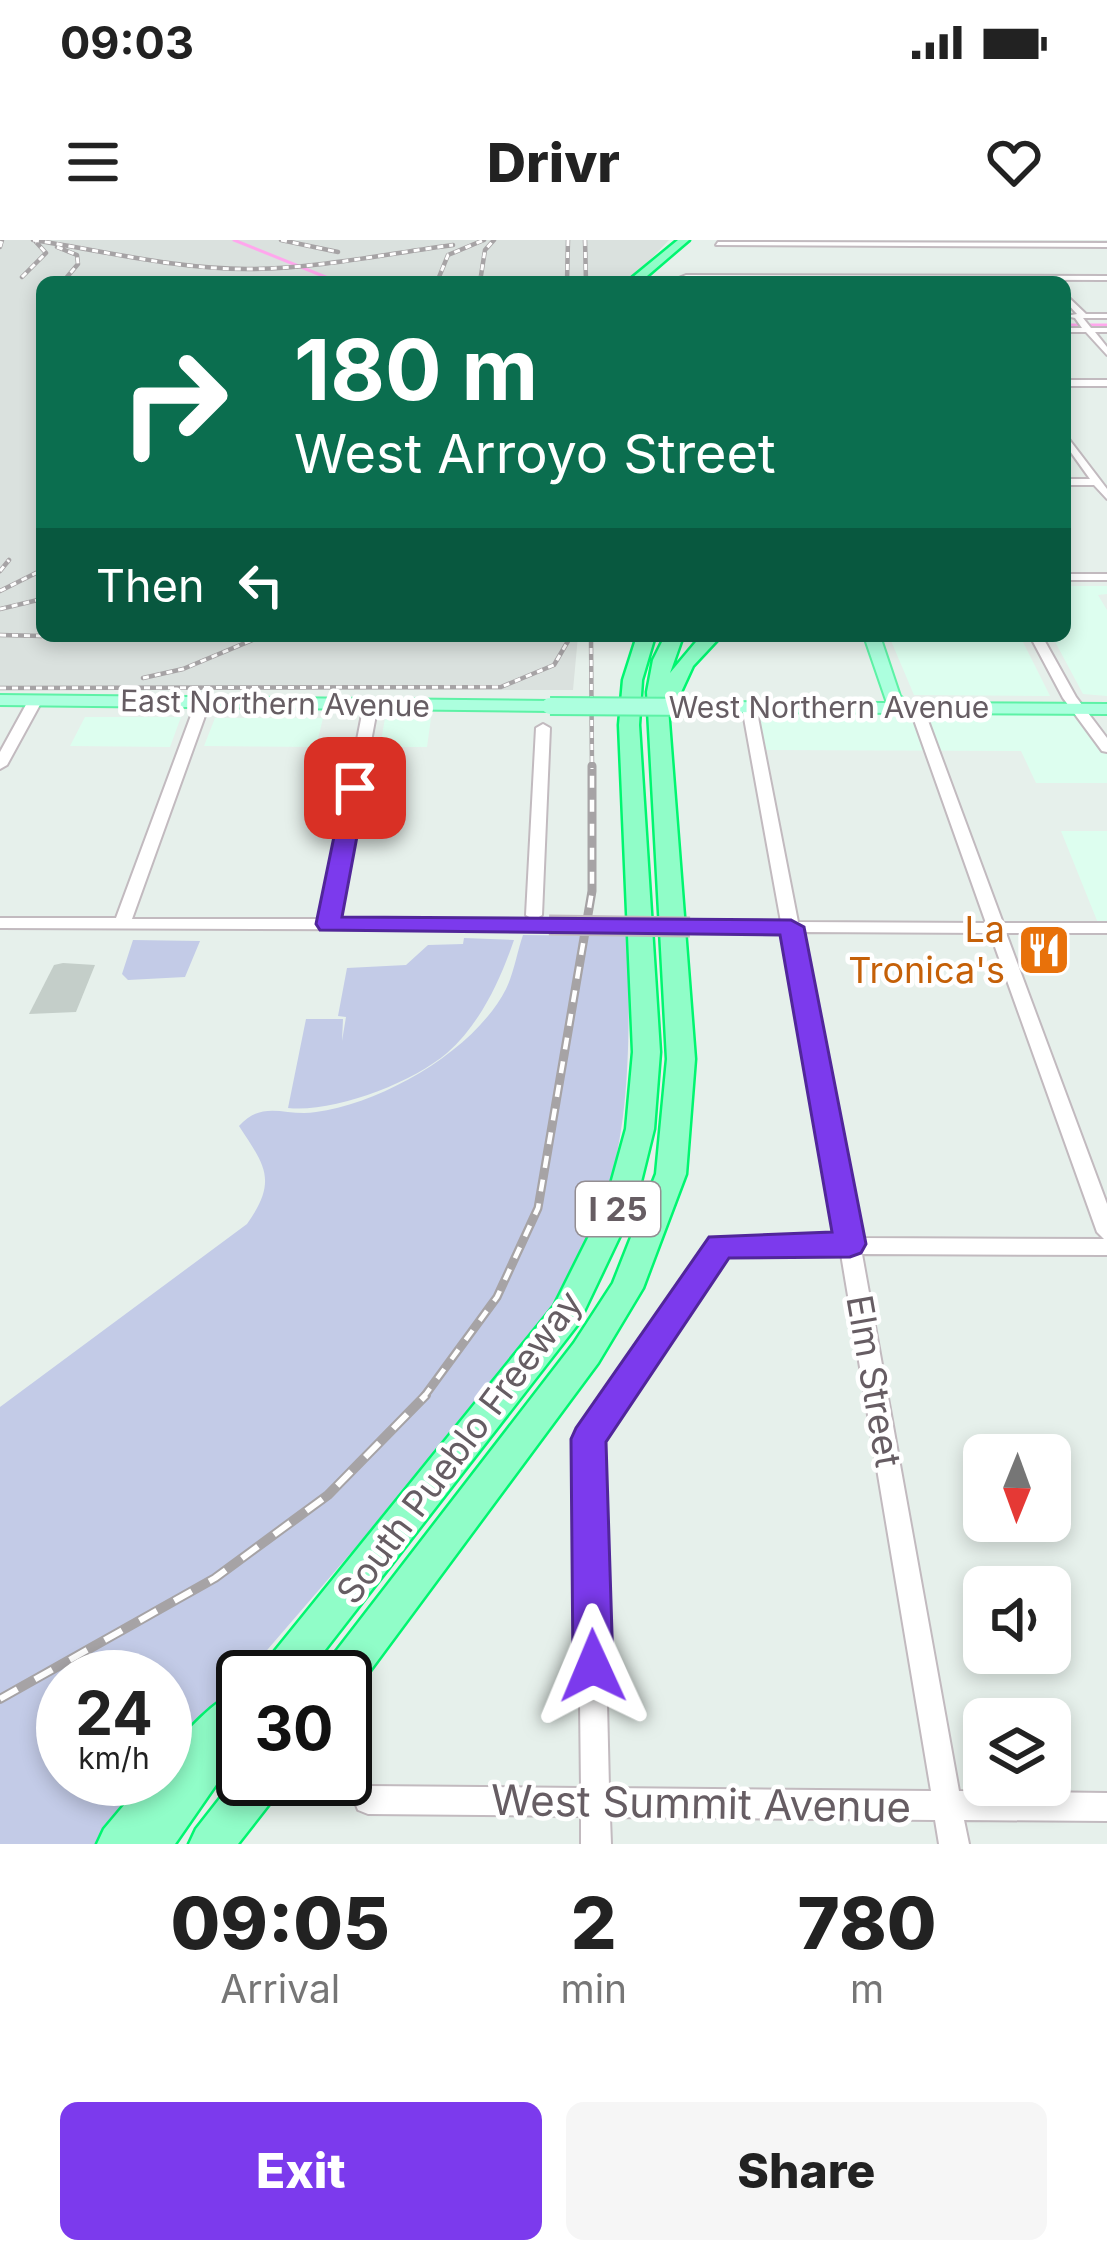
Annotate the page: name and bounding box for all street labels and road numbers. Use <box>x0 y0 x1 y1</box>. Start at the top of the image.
street label: East Northern Avenue <box>120 682 430 724</box>
street label: West Northern Avenue <box>669 689 989 725</box>
road number: I 25 <box>576 1182 660 1236</box>
street label: South Pueblo Freeway <box>327 1282 591 1612</box>
street label: Elm Street <box>837 1292 911 1471</box>
street label: West Summit Avenue <box>491 1774 911 1832</box>

